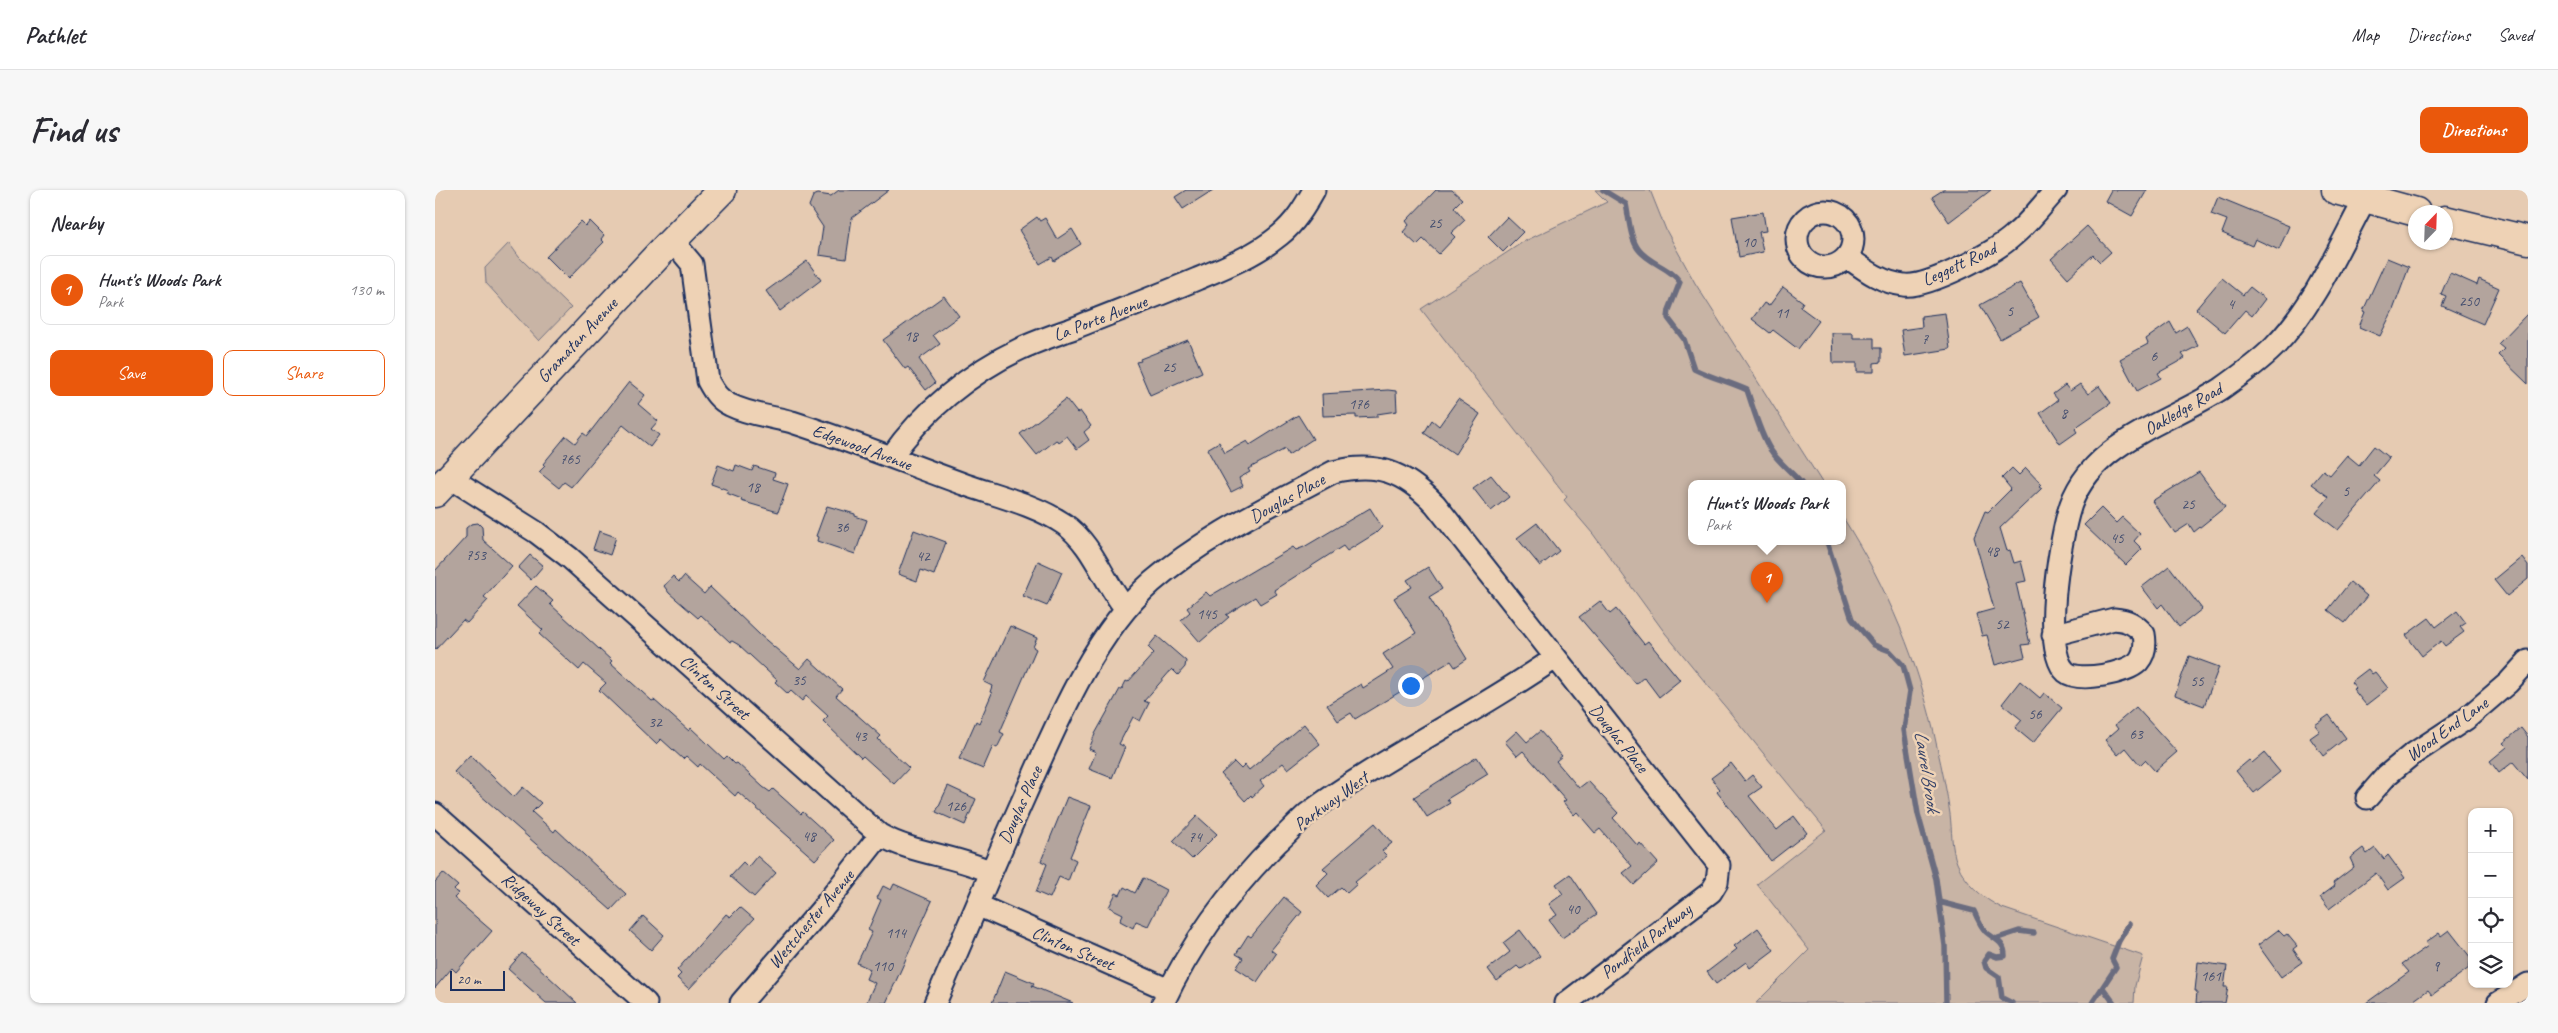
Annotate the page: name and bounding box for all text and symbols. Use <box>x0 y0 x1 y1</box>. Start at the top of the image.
text: Pathlet <box>25 20 85 50</box>
text: Map <box>2352 24 2379 46</box>
text: Directions <box>2407 24 2470 46</box>
text: Saved <box>2498 24 2533 46</box>
button: Directions <box>2420 107 2528 153</box>
text: Find us <box>30 108 117 153</box>
north arrow <box>2408 205 2453 250</box>
text: Nearby <box>50 210 103 236</box>
house number: 25 <box>1428 214 1443 233</box>
house number: 10 <box>1742 233 1757 252</box>
street label: Leggett Road <box>1918 236 2002 291</box>
text: Hunt's Woods Park <box>98 268 221 292</box>
text: 1 <box>63 280 71 300</box>
text: 130 m <box>350 280 384 300</box>
street label: La Porte Avenue <box>1050 290 1151 346</box>
text: Park <box>98 292 123 312</box>
street label: Gramatan Avenue <box>532 292 623 387</box>
house number: 250 <box>2459 292 2480 311</box>
house number: 4 <box>2228 295 2236 314</box>
house number: 5 <box>2007 302 2015 321</box>
house number: 11 <box>1775 304 1790 323</box>
house number: 18 <box>904 327 919 346</box>
house number: 7 <box>1922 330 1930 349</box>
house number: 6 <box>2151 347 2159 366</box>
button: Save <box>50 350 213 396</box>
button: Share <box>223 350 385 396</box>
house number: 25 <box>1162 358 1177 377</box>
street label: Oakledge Road <box>2140 376 2228 440</box>
house number: 176 <box>1349 395 1370 414</box>
house number: 8 <box>2061 404 2069 423</box>
street label: Edgewood Avenue <box>809 419 916 475</box>
house number: 765 <box>560 450 581 469</box>
street label: Douglas Place <box>1246 468 1329 528</box>
house number: 18 <box>746 478 761 497</box>
popup <box>1688 480 1846 545</box>
house number: 5 <box>2343 482 2351 501</box>
text: Hunt's Woods Park <box>1706 491 1828 515</box>
house number: 25 <box>2181 495 2196 514</box>
text: Park <box>1706 515 1731 535</box>
house number: 36 <box>835 518 850 537</box>
house number: 45 <box>2110 529 2125 548</box>
house number: 48 <box>1985 542 2000 561</box>
house number: 753 <box>466 546 487 565</box>
house number: 42 <box>916 547 931 566</box>
pin: 1 <box>1751 562 1783 603</box>
house number: 145 <box>1197 605 1218 624</box>
house number: 52 <box>1995 615 2010 634</box>
street label: Clinton Street <box>675 650 756 726</box>
house number: 35 <box>792 671 807 690</box>
house number: 55 <box>2190 672 2205 691</box>
your location <box>1398 673 1424 699</box>
street label: Wood End Lane <box>2402 691 2493 766</box>
street label: Douglas Place <box>1584 699 1654 778</box>
house number: 56 <box>2028 705 2043 724</box>
house number: 32 <box>648 713 663 732</box>
house number: 63 <box>2129 725 2144 744</box>
house number: 43 <box>853 727 868 746</box>
water label: Laurel Brook <box>1909 729 1946 816</box>
street label: Douglas Place <box>993 762 1047 847</box>
street label: Parkway West <box>1290 765 1375 835</box>
house number: 126 <box>946 797 967 816</box>
map controls <box>2468 808 2513 988</box>
button: + <box>2468 808 2513 853</box>
house number: 48 <box>802 827 817 846</box>
house number: 74 <box>1188 828 1203 847</box>
button: − <box>2468 853 2513 898</box>
street label: Westchester Avenue <box>763 864 859 973</box>
street label: Ridgeway Street <box>497 868 586 951</box>
street label: Pondfield Parkway <box>1596 898 1697 983</box>
button: locate <box>2468 898 2513 943</box>
house number: 40 <box>1566 900 1581 919</box>
street label: Clinton Street <box>1029 921 1119 976</box>
house number: 114 <box>886 924 907 943</box>
button: layers <box>2468 943 2513 988</box>
house number: 110 <box>873 957 894 976</box>
house number: 9 <box>2433 957 2441 976</box>
house number: 161 <box>2201 967 2222 986</box>
scale bar <box>450 968 505 991</box>
text: 20 m <box>457 971 481 988</box>

